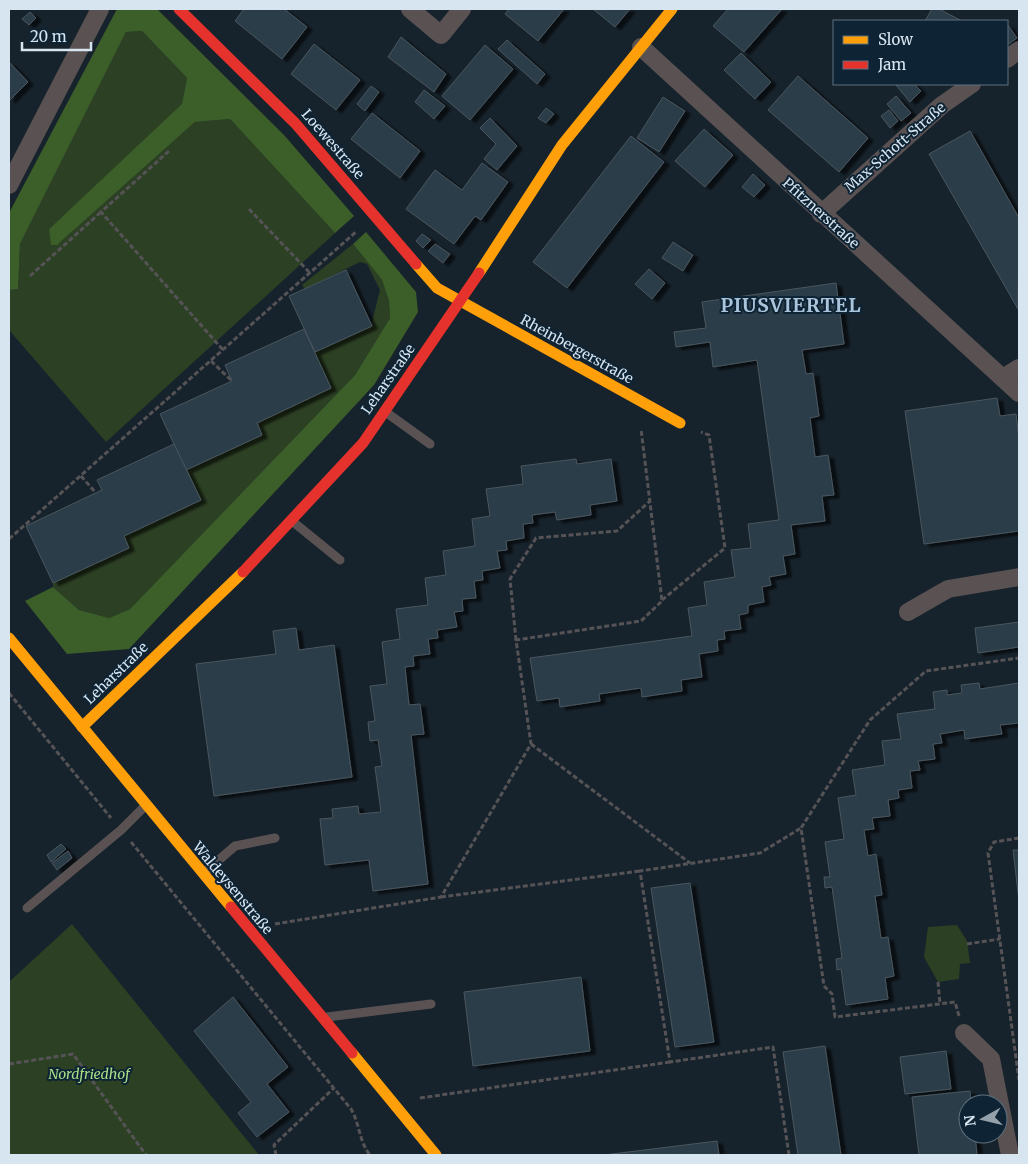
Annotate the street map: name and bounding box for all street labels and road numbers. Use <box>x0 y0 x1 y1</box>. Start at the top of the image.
street label: Max-Schott-Straße <box>841 98 949 196</box>
street label: Loewestraße <box>298 105 368 183</box>
street label: Pfitznerstraße <box>779 174 863 252</box>
street label: Rheinbergerstraße <box>517 310 637 388</box>
street label: Leharstraße <box>357 340 419 418</box>
street label: Leharstraße <box>80 638 152 708</box>
street label: Waldeysenstraße <box>188 837 277 938</box>

